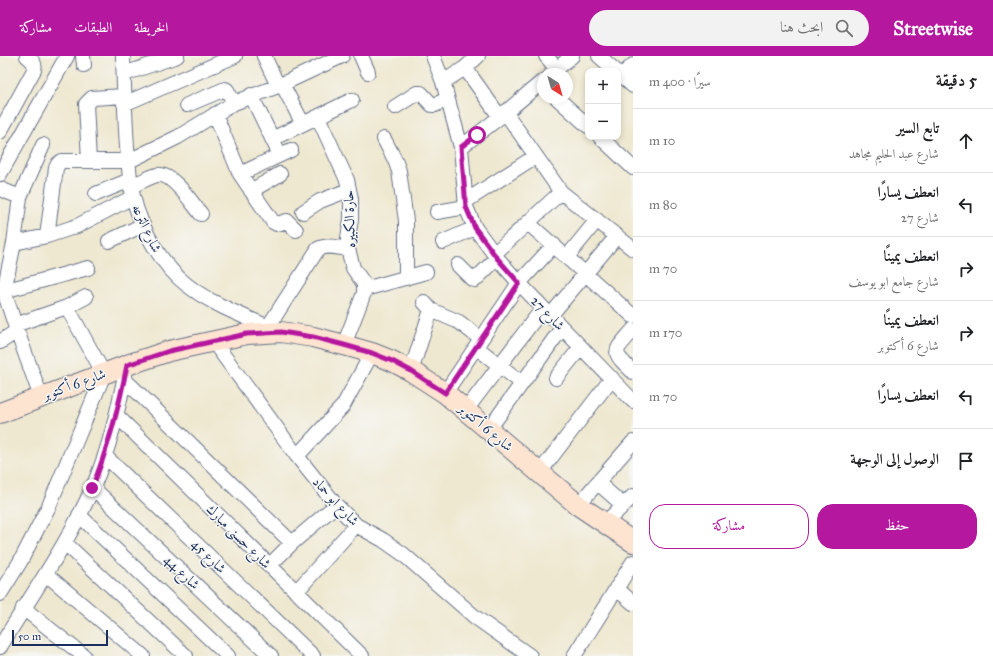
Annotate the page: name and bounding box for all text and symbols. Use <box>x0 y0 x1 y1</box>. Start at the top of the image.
search box <box>589 10 869 46</box>
icon: search <box>833 17 855 39</box>
text: Streetwise <box>893 17 973 40</box>
text: ابحث هنا <box>780 18 823 36</box>
text: مشاركة <box>20 19 52 36</box>
text: الطبقات <box>74 19 112 36</box>
text: الخريطة <box>134 19 168 36</box>
north arrow <box>537 68 573 104</box>
map controls <box>585 68 621 140</box>
button: + <box>585 68 621 104</box>
text: 5 دقيقة <box>936 70 977 91</box>
text: سيرًا · 400 m <box>649 74 711 90</box>
button: − <box>585 104 621 140</box>
text: تابع السير <box>897 119 939 137</box>
route start <box>468 126 486 144</box>
icon: ahead <box>955 130 977 152</box>
text: 10 m <box>649 133 675 149</box>
text: شارع عبد الحليم مجاهد <box>849 146 939 162</box>
text: انعطف يسارًا <box>877 183 939 201</box>
street label: حارة الكبيره <box>340 190 359 248</box>
icon: left <box>955 194 977 216</box>
text: 80 m <box>649 197 677 213</box>
street label: شارع الترعه <box>125 201 165 256</box>
text: شارع 27 <box>901 210 939 226</box>
text: انعطف يمينًا <box>884 247 939 265</box>
icon: right <box>955 258 977 280</box>
text: 70 m <box>649 261 677 277</box>
text: شارع جامع ابو يوسف <box>849 274 939 290</box>
street label: شارع 27 <box>525 293 568 336</box>
text: انعطف يمينًا <box>884 311 939 329</box>
icon: right <box>955 322 977 344</box>
text: 170 m <box>649 325 682 341</box>
text: شارع 6 أكتوبر <box>878 338 939 354</box>
street label: شارع 6 أكتوبر <box>38 363 109 407</box>
text: انعطف يسارًا <box>877 386 939 404</box>
icon: left <box>955 386 977 408</box>
text: 70 m <box>649 389 677 405</box>
street label: شارع 6 أكتوبر <box>451 397 518 457</box>
text: الوصول إلى الوجهة <box>850 450 939 468</box>
icon: arrive <box>955 450 977 472</box>
street label: شارع ابو حماد <box>307 473 363 531</box>
route end <box>83 479 101 497</box>
street label: شارع حسنى مبارك <box>201 500 275 574</box>
button: مشاركة <box>649 504 809 549</box>
button: حفظ <box>817 504 977 549</box>
street label: شارع 45 <box>186 536 230 579</box>
street label: شارع 44 <box>158 552 203 595</box>
scale bar <box>12 628 108 647</box>
text: 50 m <box>18 630 41 643</box>

